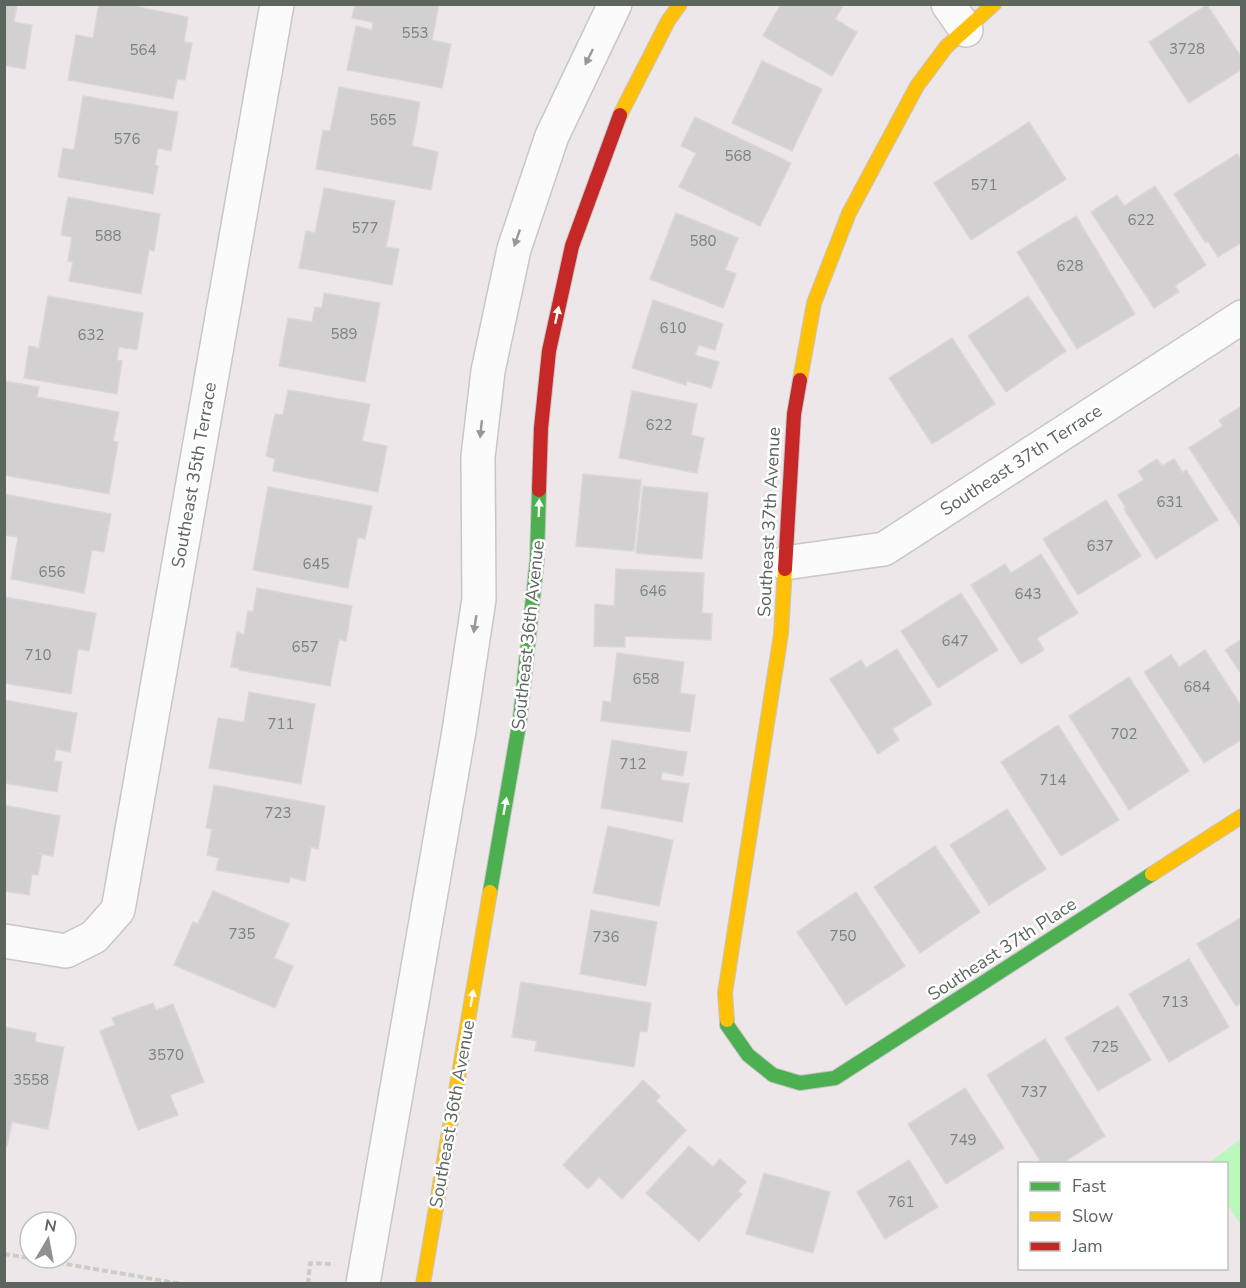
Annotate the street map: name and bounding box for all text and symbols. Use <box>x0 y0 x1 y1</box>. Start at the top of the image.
house number: 553 <box>401 23 429 43</box>
house number: 3728 <box>1169 39 1205 59</box>
house number: 564 <box>129 40 157 60</box>
one-way arrow <box>585 49 594 66</box>
house number: 565 <box>369 110 397 130</box>
house number: 576 <box>113 129 141 149</box>
house number: 568 <box>724 146 752 166</box>
house number: 571 <box>970 175 998 195</box>
house number: 622 <box>1127 210 1155 230</box>
house number: 577 <box>351 218 379 238</box>
house number: 588 <box>94 226 122 246</box>
one-way arrow <box>512 229 522 247</box>
house number: 580 <box>689 231 717 251</box>
house number: 628 <box>1056 256 1084 276</box>
one-way arrow <box>553 305 562 324</box>
house number: 610 <box>659 318 687 338</box>
house number: 589 <box>330 324 358 344</box>
house number: 632 <box>77 325 105 345</box>
street label: Southeast 35th Terrace <box>166 380 222 570</box>
street label: Southeast 37th Terrace <box>936 399 1106 521</box>
house number: 622 <box>645 415 673 435</box>
one-way arrow <box>476 420 486 439</box>
street label: Southeast 37th Avenue <box>752 426 786 618</box>
house number: 631 <box>1156 492 1184 512</box>
one-way arrow <box>534 499 544 518</box>
house number: 637 <box>1086 536 1114 556</box>
street label: Southeast 36th Avenue <box>506 539 550 731</box>
house number: 645 <box>302 554 330 574</box>
house number: 656 <box>38 562 66 582</box>
house number: 646 <box>639 581 667 601</box>
house number: 643 <box>1014 584 1042 604</box>
one-way arrow <box>471 614 480 633</box>
house number: 647 <box>941 631 969 651</box>
house number: 657 <box>291 637 319 657</box>
house number: 710 <box>24 645 52 665</box>
house number: 658 <box>632 669 660 689</box>
house number: 684 <box>1183 677 1211 697</box>
house number: 711 <box>267 714 295 734</box>
house number: 702 <box>1110 724 1138 744</box>
house number: 712 <box>619 754 647 774</box>
house number: 714 <box>1039 770 1067 790</box>
one-way arrow <box>501 796 510 815</box>
house number: 723 <box>264 803 292 823</box>
street label: Southeast 37th Place <box>923 892 1081 1006</box>
house number: 735 <box>228 924 256 944</box>
house number: 750 <box>829 926 857 946</box>
house number: 736 <box>592 927 620 947</box>
one-way arrow <box>468 989 477 1008</box>
house number: 713 <box>1161 992 1189 1012</box>
street label: Southeast 36th Avenue <box>424 1018 480 1210</box>
house number: 725 <box>1091 1037 1119 1057</box>
house number: 3570 <box>148 1045 184 1065</box>
house number: 3558 <box>13 1070 49 1090</box>
house number: 737 <box>1020 1082 1048 1102</box>
house number: 749 <box>949 1130 977 1150</box>
legend <box>1018 1162 1228 1270</box>
text: Fast <box>1072 1174 1107 1198</box>
house number: 761 <box>887 1192 915 1212</box>
text: Slow <box>1072 1204 1113 1228</box>
north arrow <box>18 1210 78 1270</box>
text: N <box>43 1214 58 1238</box>
text: Jam <box>1071 1234 1103 1258</box>

